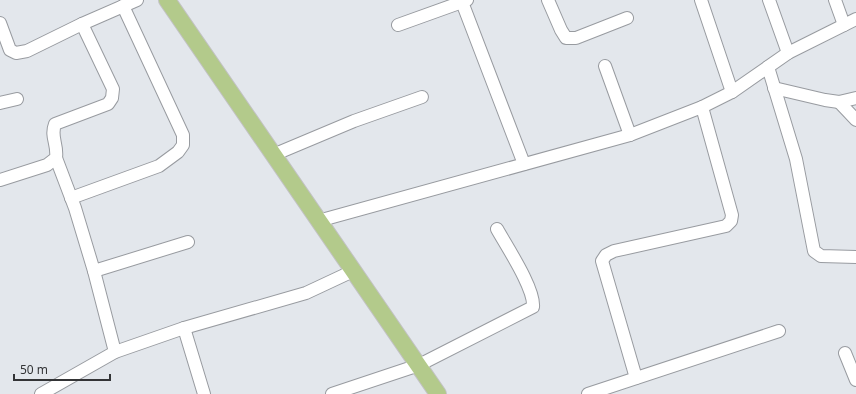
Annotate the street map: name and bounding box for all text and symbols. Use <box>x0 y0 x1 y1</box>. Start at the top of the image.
scale bar <box>14 356 110 382</box>
text: 50 m <box>20 361 48 378</box>

